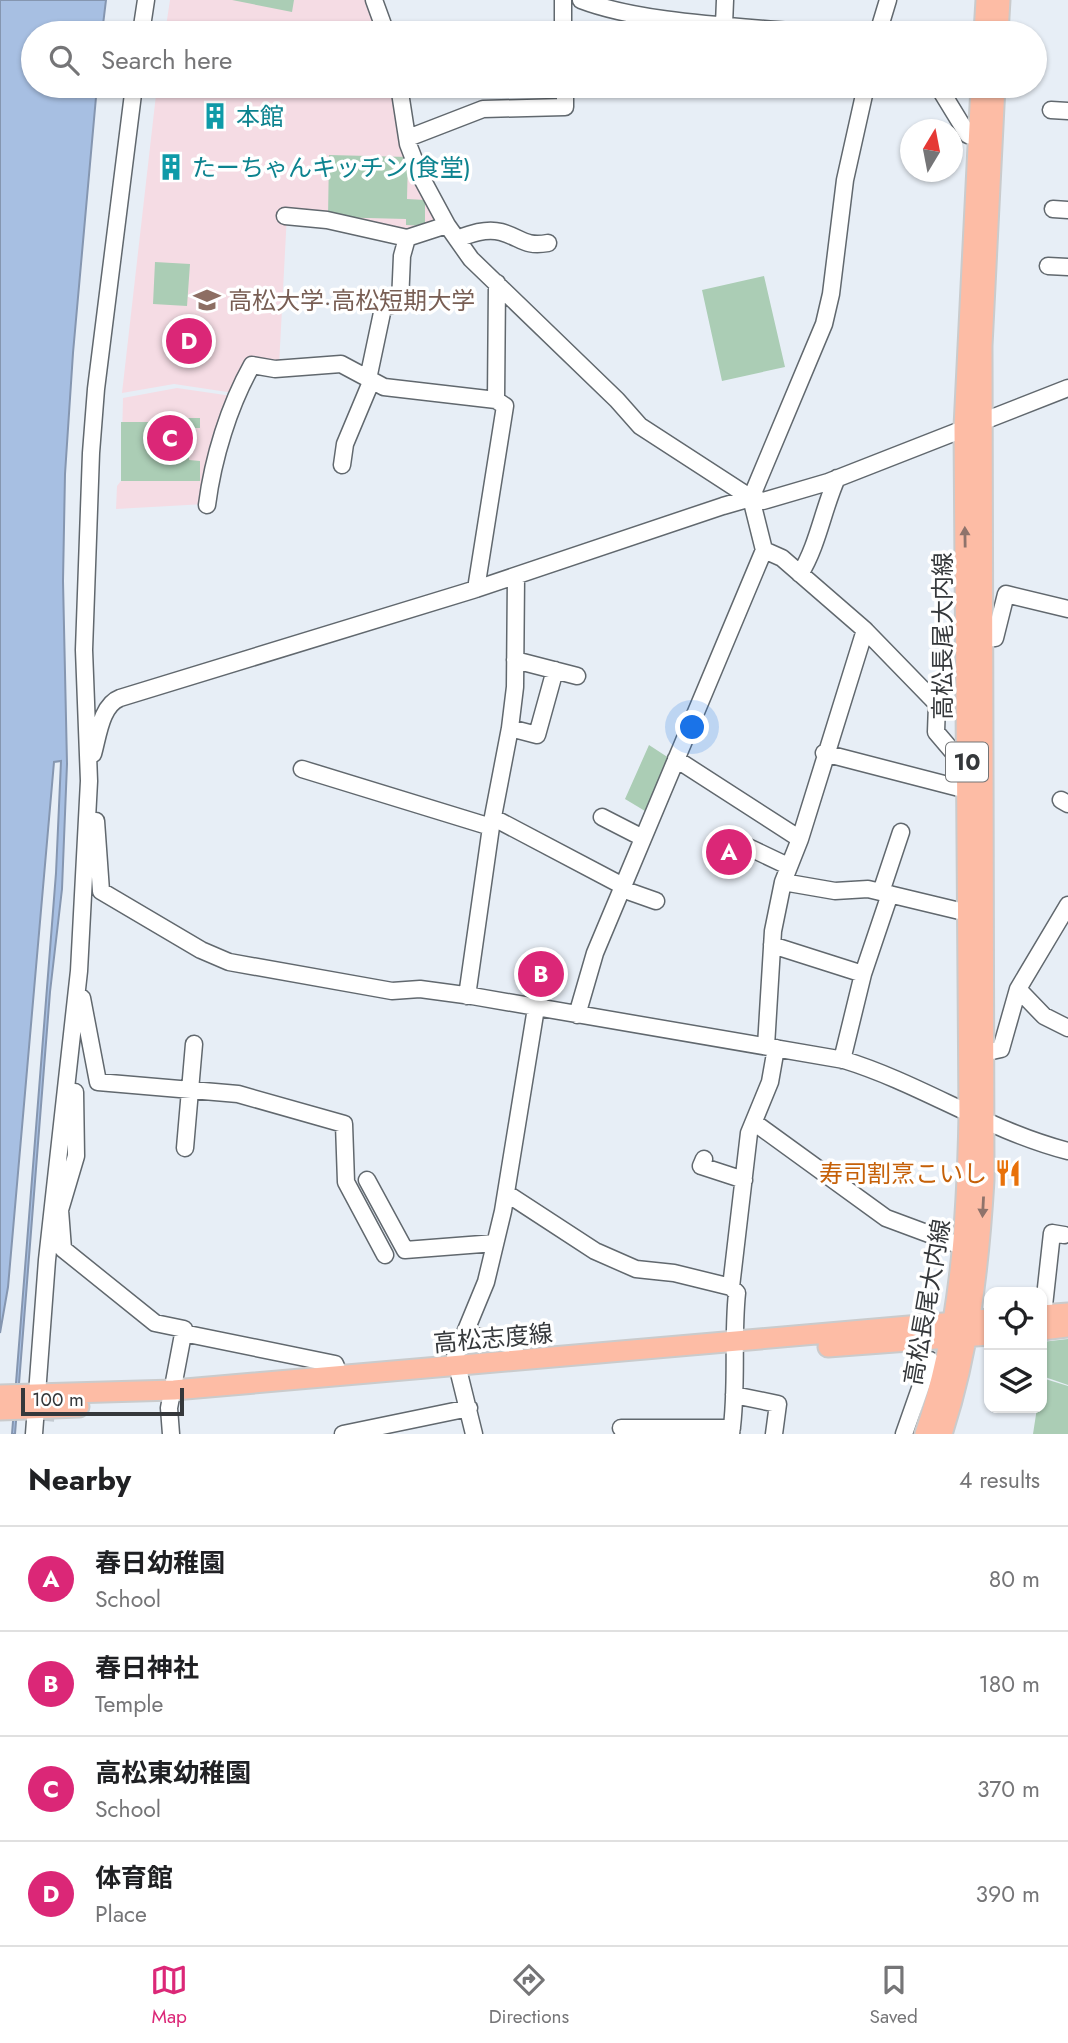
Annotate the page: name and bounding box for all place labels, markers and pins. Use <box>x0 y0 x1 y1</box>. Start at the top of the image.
place label: 本館 <box>236 99 284 134</box>
building icon: 本館 <box>200 101 230 131</box>
place label: たーちゃんキッチン(食堂) <box>192 150 471 185</box>
building icon: たーちゃんキッチン(食堂) <box>156 152 186 182</box>
place label: 高松大学·高松短期大学 <box>228 283 475 318</box>
school or university icon: 高松大学·高松短期大学 <box>192 285 222 315</box>
pin: D <box>166 315 212 367</box>
pin: C <box>147 412 193 464</box>
pin: A <box>706 826 752 878</box>
pin: B <box>518 948 564 1000</box>
place label: 寿司割烹こいし <box>819 1156 987 1191</box>
restaurant icon: 寿司割烹こいし <box>993 1158 1023 1188</box>

